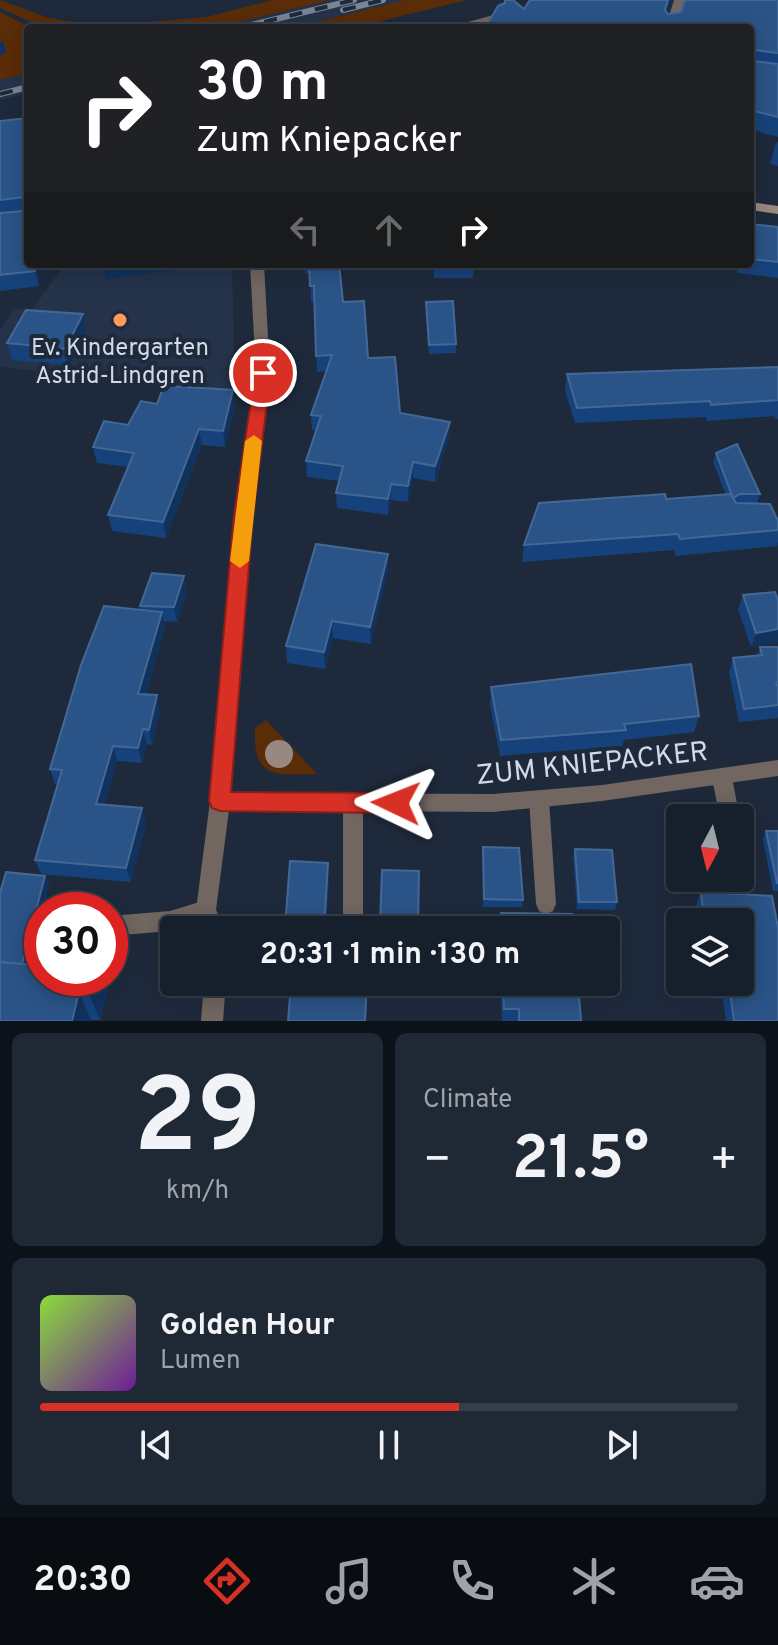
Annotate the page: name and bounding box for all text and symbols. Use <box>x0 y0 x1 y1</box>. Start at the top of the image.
text: 30 m <box>196 50 329 120</box>
icon: right <box>64 56 168 160</box>
text: Zum Kniepacker <box>196 119 462 165</box>
icon: left <box>283 208 327 252</box>
icon: ahead <box>367 208 411 252</box>
icon: right <box>451 208 495 252</box>
marker: Ev. Kindergarten Astrid-Lindgren <box>111 311 129 329</box>
place label: Ev. Kindergarten Astrid-Lindgren <box>31 334 209 392</box>
pin <box>229 339 297 407</box>
icon: arrive <box>241 351 285 395</box>
street label: ZUM KNIEPACKER <box>474 735 710 795</box>
position arrow <box>354 761 438 845</box>
north arrow <box>666 804 754 892</box>
map controls <box>666 804 754 996</box>
speed limit sign: 30 <box>24 892 128 996</box>
button: layers <box>666 908 754 996</box>
text: 20:31 · 1 min · 130 m <box>260 937 520 974</box>
text: 29 <box>134 1057 261 1189</box>
text: Climate <box>423 1084 512 1117</box>
text: 21.5° <box>512 1124 649 1200</box>
text: − <box>423 1134 451 1190</box>
text: + <box>710 1134 738 1190</box>
text: km/h <box>166 1175 229 1208</box>
text: Golden Hour <box>160 1308 334 1345</box>
text: Lumen <box>160 1345 241 1378</box>
icon: previous <box>134 1423 178 1467</box>
icon: pause <box>367 1423 411 1467</box>
icon: next <box>600 1423 644 1467</box>
icon: directions <box>199 1553 255 1609</box>
icon: music <box>321 1553 377 1609</box>
icon: phone <box>444 1553 500 1609</box>
icon: climate <box>566 1553 622 1609</box>
icon: car <box>689 1553 745 1609</box>
text: 20:30 <box>33 1558 132 1604</box>

